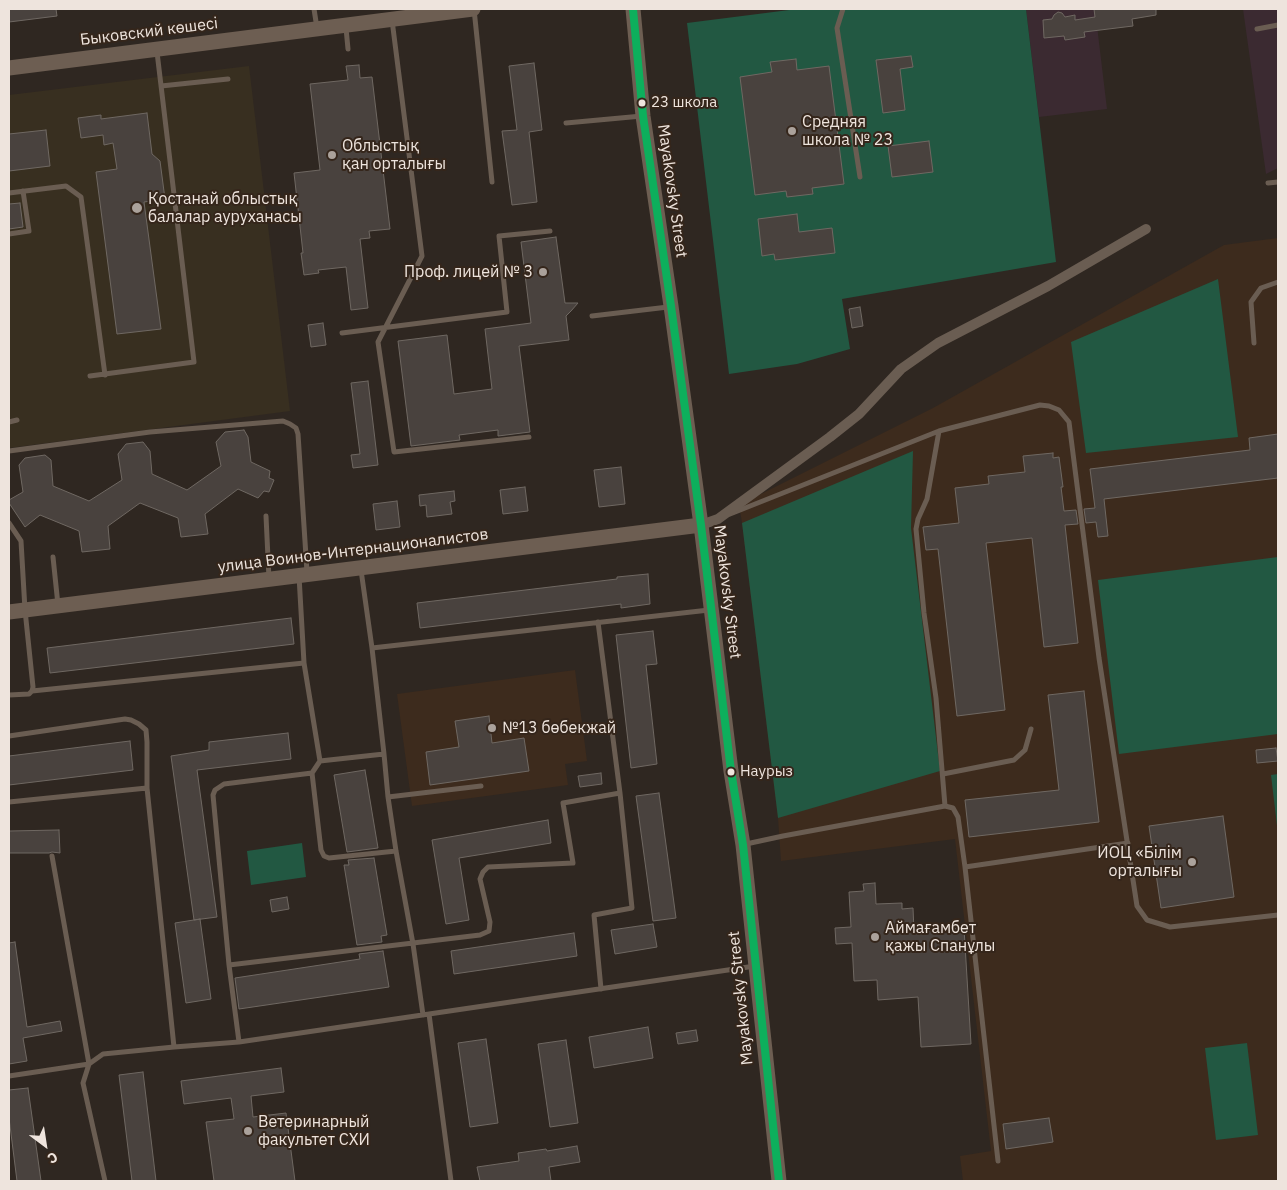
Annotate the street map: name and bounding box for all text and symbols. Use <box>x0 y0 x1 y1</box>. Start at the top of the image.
street label: Быковский көшесі <box>79 14 219 50</box>
place label: 23 школа <box>651 94 717 112</box>
marker: 23 школа <box>637 98 647 108</box>
place label: Средняя школа № 23 <box>802 112 893 150</box>
street label: Mayakovsky Street <box>653 123 691 259</box>
marker: Средняя школа № 23 <box>786 125 798 137</box>
place label: Облыстық қан орталығы <box>342 136 446 174</box>
marker: Облыстық қан орталығы <box>326 149 338 161</box>
place label: Қостанай облыстық балалар ауруханасы <box>148 189 302 227</box>
marker: Қостанай облыстық балалар ауруханасы <box>130 201 144 215</box>
place label: Проф. лицей № 3 <box>404 262 533 282</box>
marker: Проф. лицей № 3 <box>537 266 549 278</box>
street label: Mayakovsky Street <box>709 524 745 660</box>
street label: улица Воинов-Интернационалистов <box>217 525 489 577</box>
place label: №13 бөбекжай <box>502 718 616 738</box>
marker: №13 бөбекжай <box>486 722 498 734</box>
place label: Наурыз <box>740 763 793 781</box>
marker: Наурыз <box>726 767 736 777</box>
place label: ИОЦ «Білім орталығы <box>1097 843 1182 881</box>
marker: ИОЦ «Білім орталығы <box>1186 856 1198 868</box>
place label: Аймағамбет қажы Спанұлы <box>885 918 995 956</box>
street label: Mayakovsky Street <box>724 930 758 1066</box>
marker: Аймағамбет қажы Спанұлы <box>869 931 881 943</box>
place label: Ветеринарный факультет СХИ <box>258 1112 370 1150</box>
north arrow <box>20 1120 70 1170</box>
marker: Ветеринарный факультет СХИ <box>242 1125 254 1137</box>
text: С <box>44 1148 61 1168</box>

